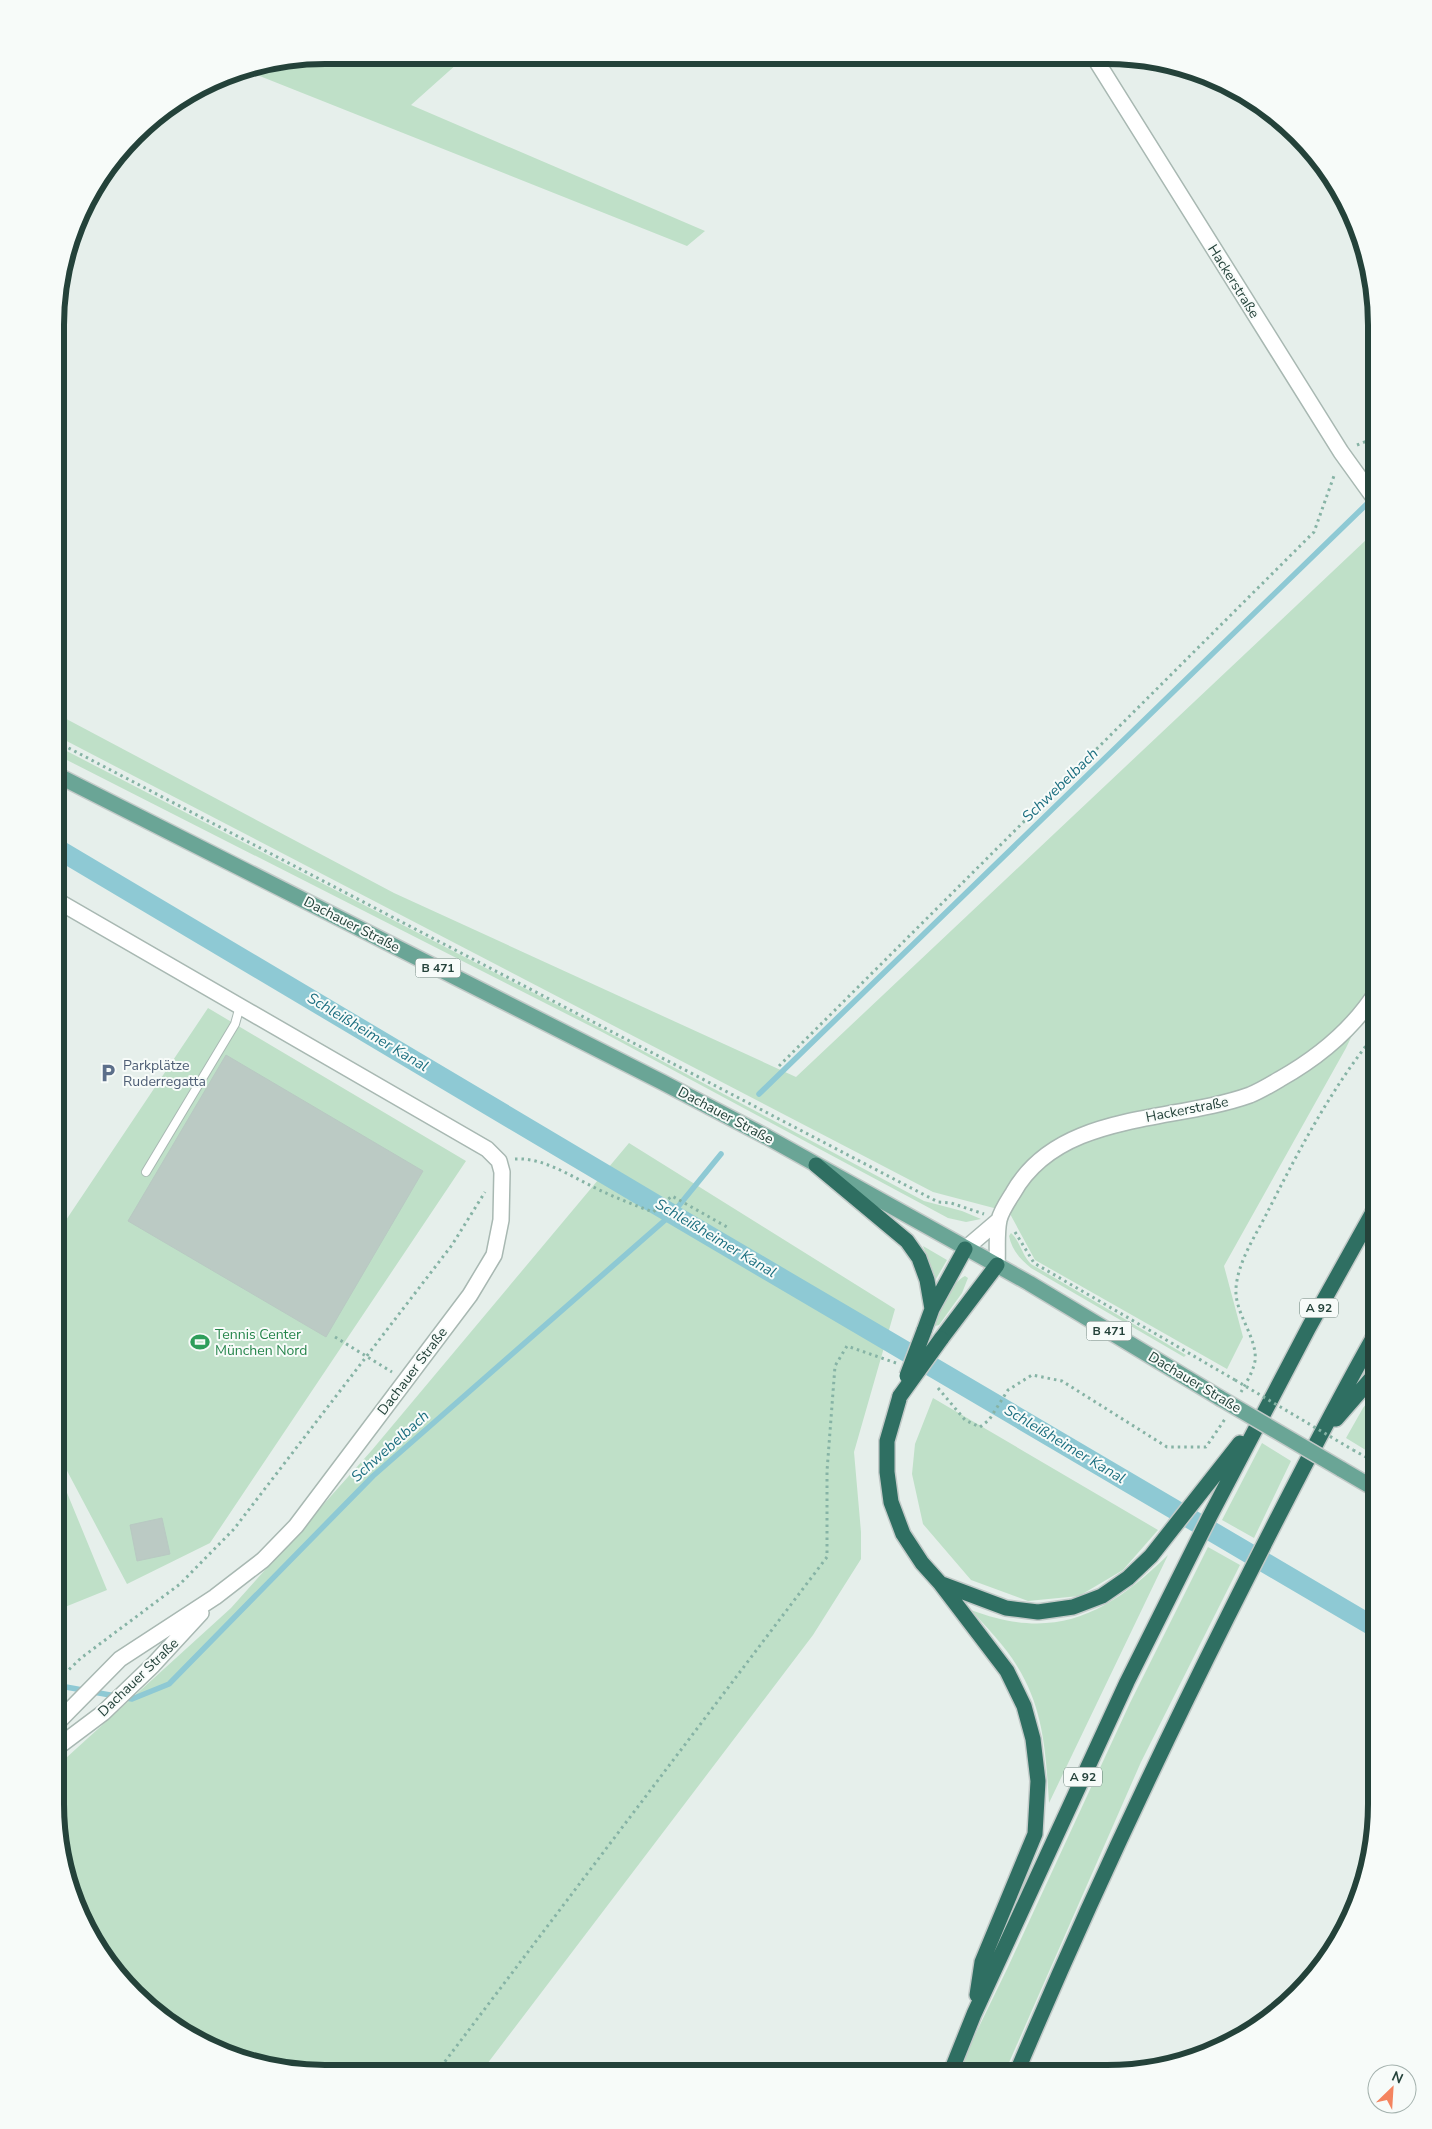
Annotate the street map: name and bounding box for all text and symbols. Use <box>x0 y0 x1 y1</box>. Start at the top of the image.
street label: Hackerstraße <box>1203 241 1264 322</box>
water label: Schwebelbach <box>1018 744 1102 826</box>
street label: Dachauer Straße <box>300 892 403 957</box>
road number: B 471 <box>416 958 460 978</box>
water label: Schleißheimer Kanal <box>304 988 432 1076</box>
place label: Parkplätze Ruderregatta <box>123 1056 206 1091</box>
parking icon: Parkplätze Ruderregatta <box>97 1062 119 1084</box>
street label: Dachauer Straße <box>675 1082 777 1149</box>
street label: Hackerstraße <box>1144 1092 1230 1127</box>
water label: Schleißheimer Kanal <box>652 1194 780 1282</box>
road number: A 92 <box>1300 1299 1338 1318</box>
road number: B 471 <box>1086 1322 1132 1340</box>
street label: Dachauer Straße <box>373 1323 452 1419</box>
place label: Tennis Center München Nord <box>215 1325 307 1360</box>
sports icon: Tennis Center München Nord <box>189 1331 211 1353</box>
street label: Dachauer Straße <box>1145 1347 1245 1418</box>
water label: Schleißheimer Kanal <box>1001 1400 1129 1488</box>
water label: Schwebelbach <box>347 1406 433 1486</box>
street label: Dachauer Straße <box>94 1634 183 1721</box>
road number: A 92 <box>1064 1768 1102 1786</box>
north arrow <box>1367 2064 1417 2114</box>
text: N <box>1389 2067 1406 2088</box>

